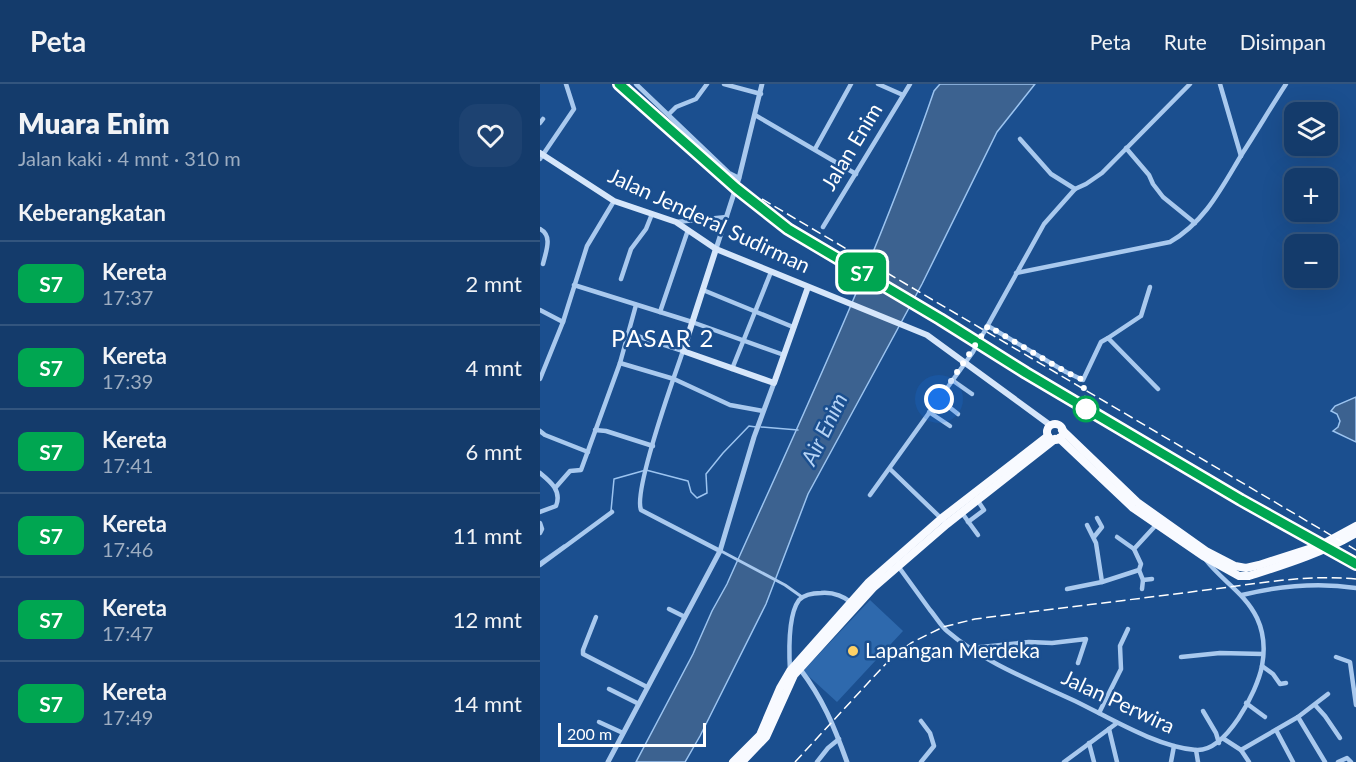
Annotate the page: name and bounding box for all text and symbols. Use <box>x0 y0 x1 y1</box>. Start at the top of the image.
text: Peta <box>30 24 86 58</box>
text: Peta <box>1090 29 1131 54</box>
text: Rute <box>1164 29 1207 54</box>
text: Disimpan <box>1240 29 1326 54</box>
street label: Jalan Enim <box>815 98 886 194</box>
map controls <box>1284 102 1338 288</box>
button: layers <box>1284 102 1338 156</box>
button: heart <box>459 104 522 167</box>
text: Muara Enim <box>18 106 170 140</box>
text: Jalan kaki · 4 mnt · 310 m <box>18 146 241 170</box>
street label: Jalan Jenderal Sudirman <box>605 162 815 277</box>
button: + <box>1284 168 1338 222</box>
text: Keberangkatan <box>18 199 166 226</box>
button: − <box>1284 234 1338 288</box>
line badge: S7 <box>835 252 889 291</box>
text: Kereta <box>102 258 167 285</box>
text: S7 <box>850 260 874 285</box>
text: 2 mnt <box>466 270 522 297</box>
text: S7 <box>39 271 63 296</box>
text: 17:37 <box>102 285 153 309</box>
district label: PASAR 2 <box>611 323 715 352</box>
text: Kereta <box>102 342 167 369</box>
text: 4 mnt <box>466 354 522 381</box>
text: S7 <box>39 355 63 380</box>
text: 17:39 <box>102 369 153 393</box>
your location <box>924 384 954 414</box>
water label: Air Enim <box>794 388 853 470</box>
unlabelled marker <box>1073 396 1099 422</box>
text: Kereta <box>102 426 167 453</box>
text: 6 mnt <box>466 438 522 465</box>
text: S7 <box>39 439 63 464</box>
text: 17:41 <box>102 453 153 477</box>
text: Kereta <box>102 510 167 537</box>
text: 11 mnt <box>453 522 522 549</box>
text: S7 <box>39 523 63 548</box>
text: 17:46 <box>102 537 153 561</box>
text: Kereta <box>102 594 167 621</box>
text: 12 mnt <box>453 606 522 633</box>
text: S7 <box>39 607 63 632</box>
text: 17:47 <box>102 621 153 645</box>
place label: Lapangan Merdeka <box>865 637 1040 662</box>
marker: Lapangan Merdeka <box>846 644 860 658</box>
street label: Jalan Perwira <box>1058 664 1179 738</box>
text: Kereta <box>102 678 167 705</box>
text: 14 mnt <box>453 690 522 717</box>
text: S7 <box>39 691 63 716</box>
text: 17:49 <box>102 705 153 729</box>
scale bar <box>558 720 706 748</box>
text: 200 m <box>567 724 612 743</box>

